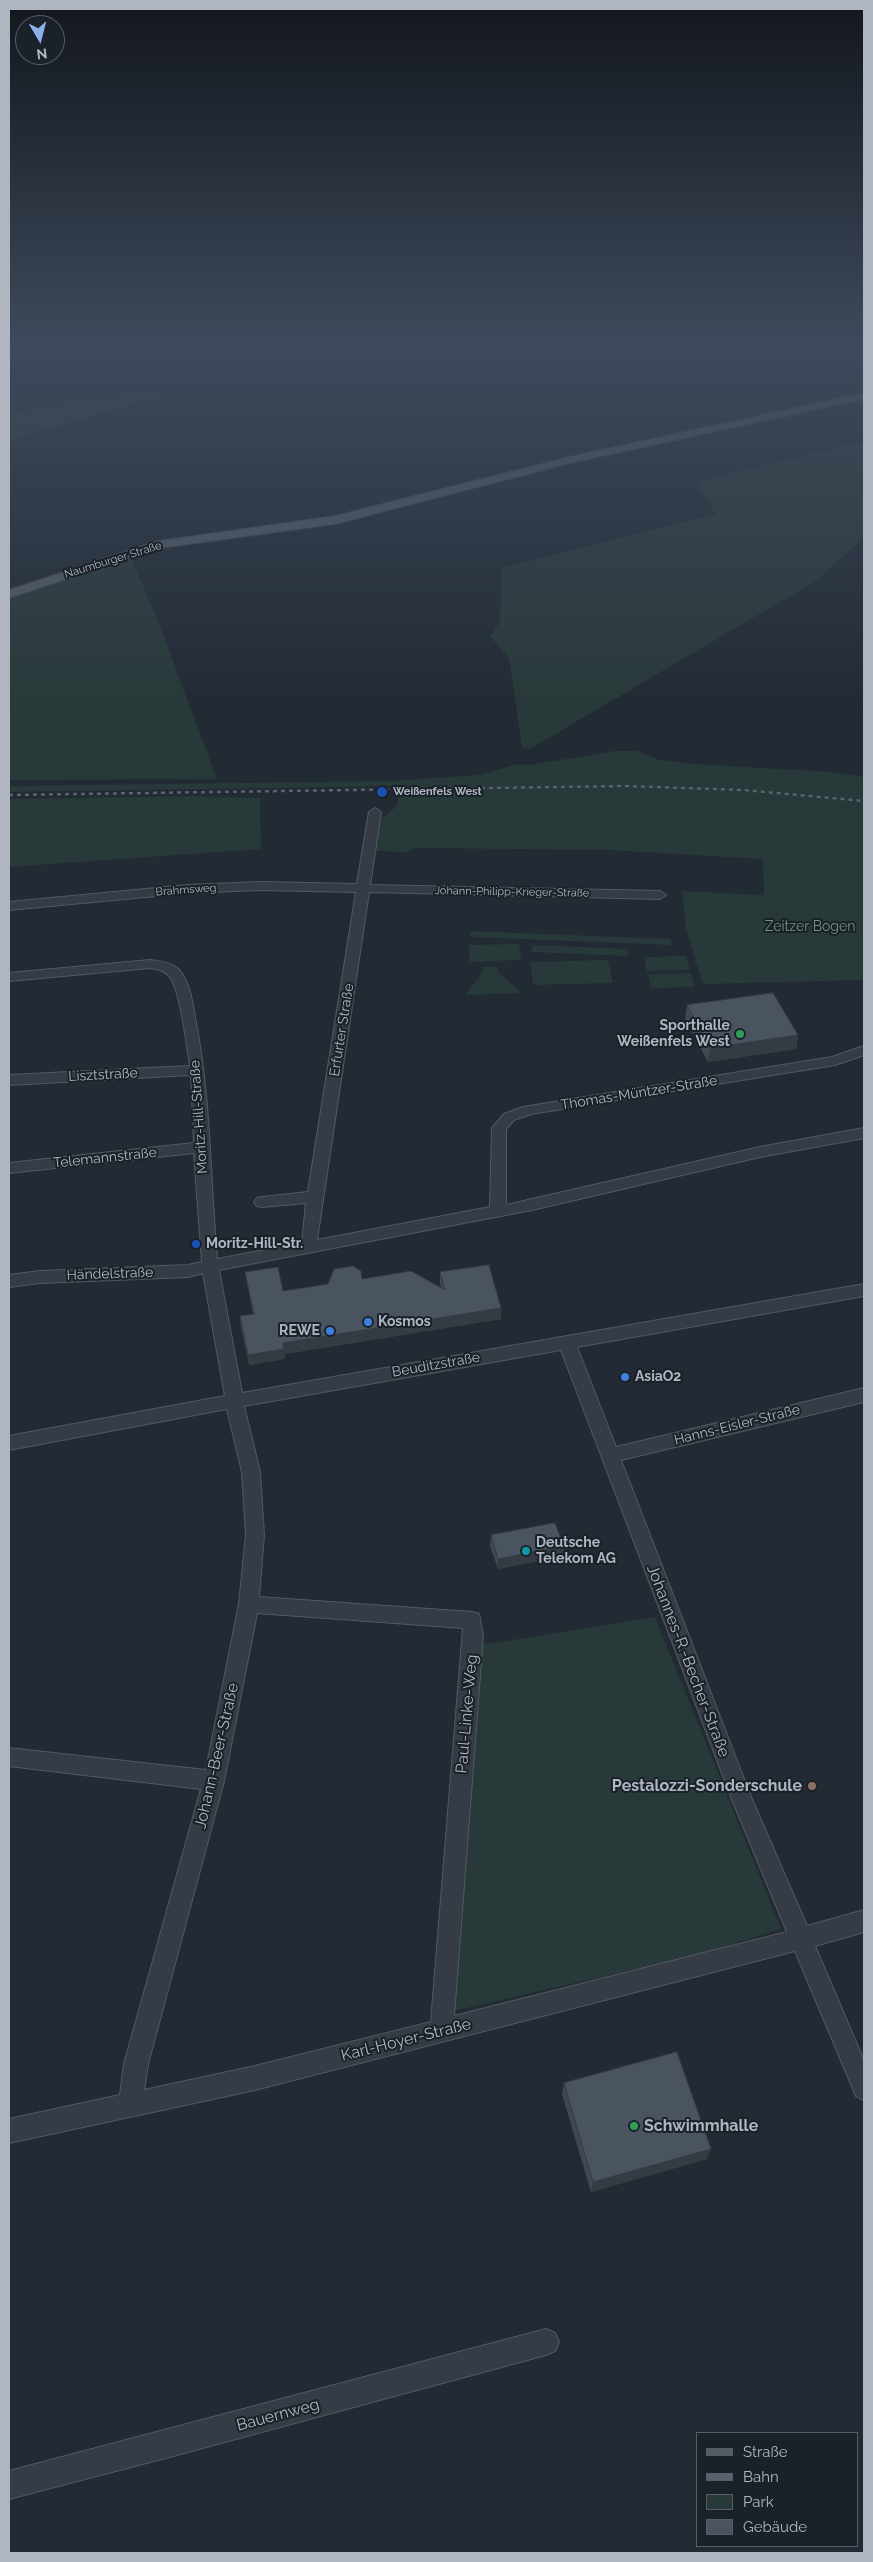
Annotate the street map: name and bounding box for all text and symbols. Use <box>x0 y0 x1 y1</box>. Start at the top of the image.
north arrow <box>15 15 65 65</box>
text: N <box>36 45 48 63</box>
street label: Naumburger Straße <box>63 539 163 581</box>
marker: Weißenfels West <box>375 785 389 799</box>
place label: Weißenfels West <box>393 785 482 799</box>
street label: Brahmsweg <box>155 881 217 899</box>
street label: Johann-Philipp-Krieger-Straße <box>435 884 589 900</box>
park label: Zeitzer Bogen <box>765 919 855 935</box>
street label: Erfurter Straße <box>326 982 358 1078</box>
place label: Sporthalle Weißenfels West <box>617 1018 730 1050</box>
marker: Sporthalle Weißenfels West <box>734 1028 746 1040</box>
street label: Moritz-Hill-Straße <box>187 1060 211 1174</box>
street label: Lisztstraße <box>68 1065 138 1085</box>
street label: Thomas-Müntzer-Straße <box>559 1072 719 1114</box>
street label: Telemannstraße <box>52 1144 158 1172</box>
place label: Moritz-Hill-Str. <box>206 1236 303 1252</box>
marker: Moritz-Hill-Str. <box>190 1238 202 1250</box>
street label: Händelstraße <box>66 1264 154 1284</box>
place label: Kosmos <box>378 1314 431 1330</box>
marker: Kosmos <box>362 1316 374 1328</box>
place label: REWE <box>279 1323 320 1339</box>
marker: REWE <box>324 1325 336 1337</box>
street label: Beuditzstraße <box>391 1349 481 1381</box>
place label: AsiaO2 <box>635 1369 681 1385</box>
marker: AsiaO2 <box>619 1371 631 1383</box>
street label: Hanns-Eisler-Straße <box>672 1401 802 1449</box>
place label: Deutsche Telekom AG <box>536 1535 616 1568</box>
marker: Deutsche Telekom AG <box>520 1545 532 1557</box>
street label: Johannes-R.-Becher-Straße <box>642 1562 734 1760</box>
street label: Paul-Linke-Weg <box>452 1654 482 1774</box>
street label: Johann-Beer-Straße <box>191 1681 243 1831</box>
place label: Pestalozzi-Sonderschule <box>612 1776 802 1796</box>
marker: Pestalozzi-Sonderschule <box>806 1780 818 1792</box>
street label: Karl-Hoyer-Straße <box>339 2015 473 2065</box>
place label: Schwimmhalle <box>644 2116 758 2136</box>
marker: Schwimmhalle <box>628 2120 640 2132</box>
street label: Bauernweg <box>234 2395 322 2435</box>
legend <box>696 2432 858 2547</box>
text: Straße <box>743 2443 787 2461</box>
text: Bahn <box>743 2468 779 2486</box>
text: Park <box>743 2493 774 2511</box>
text: Gebäude <box>743 2518 807 2536</box>

